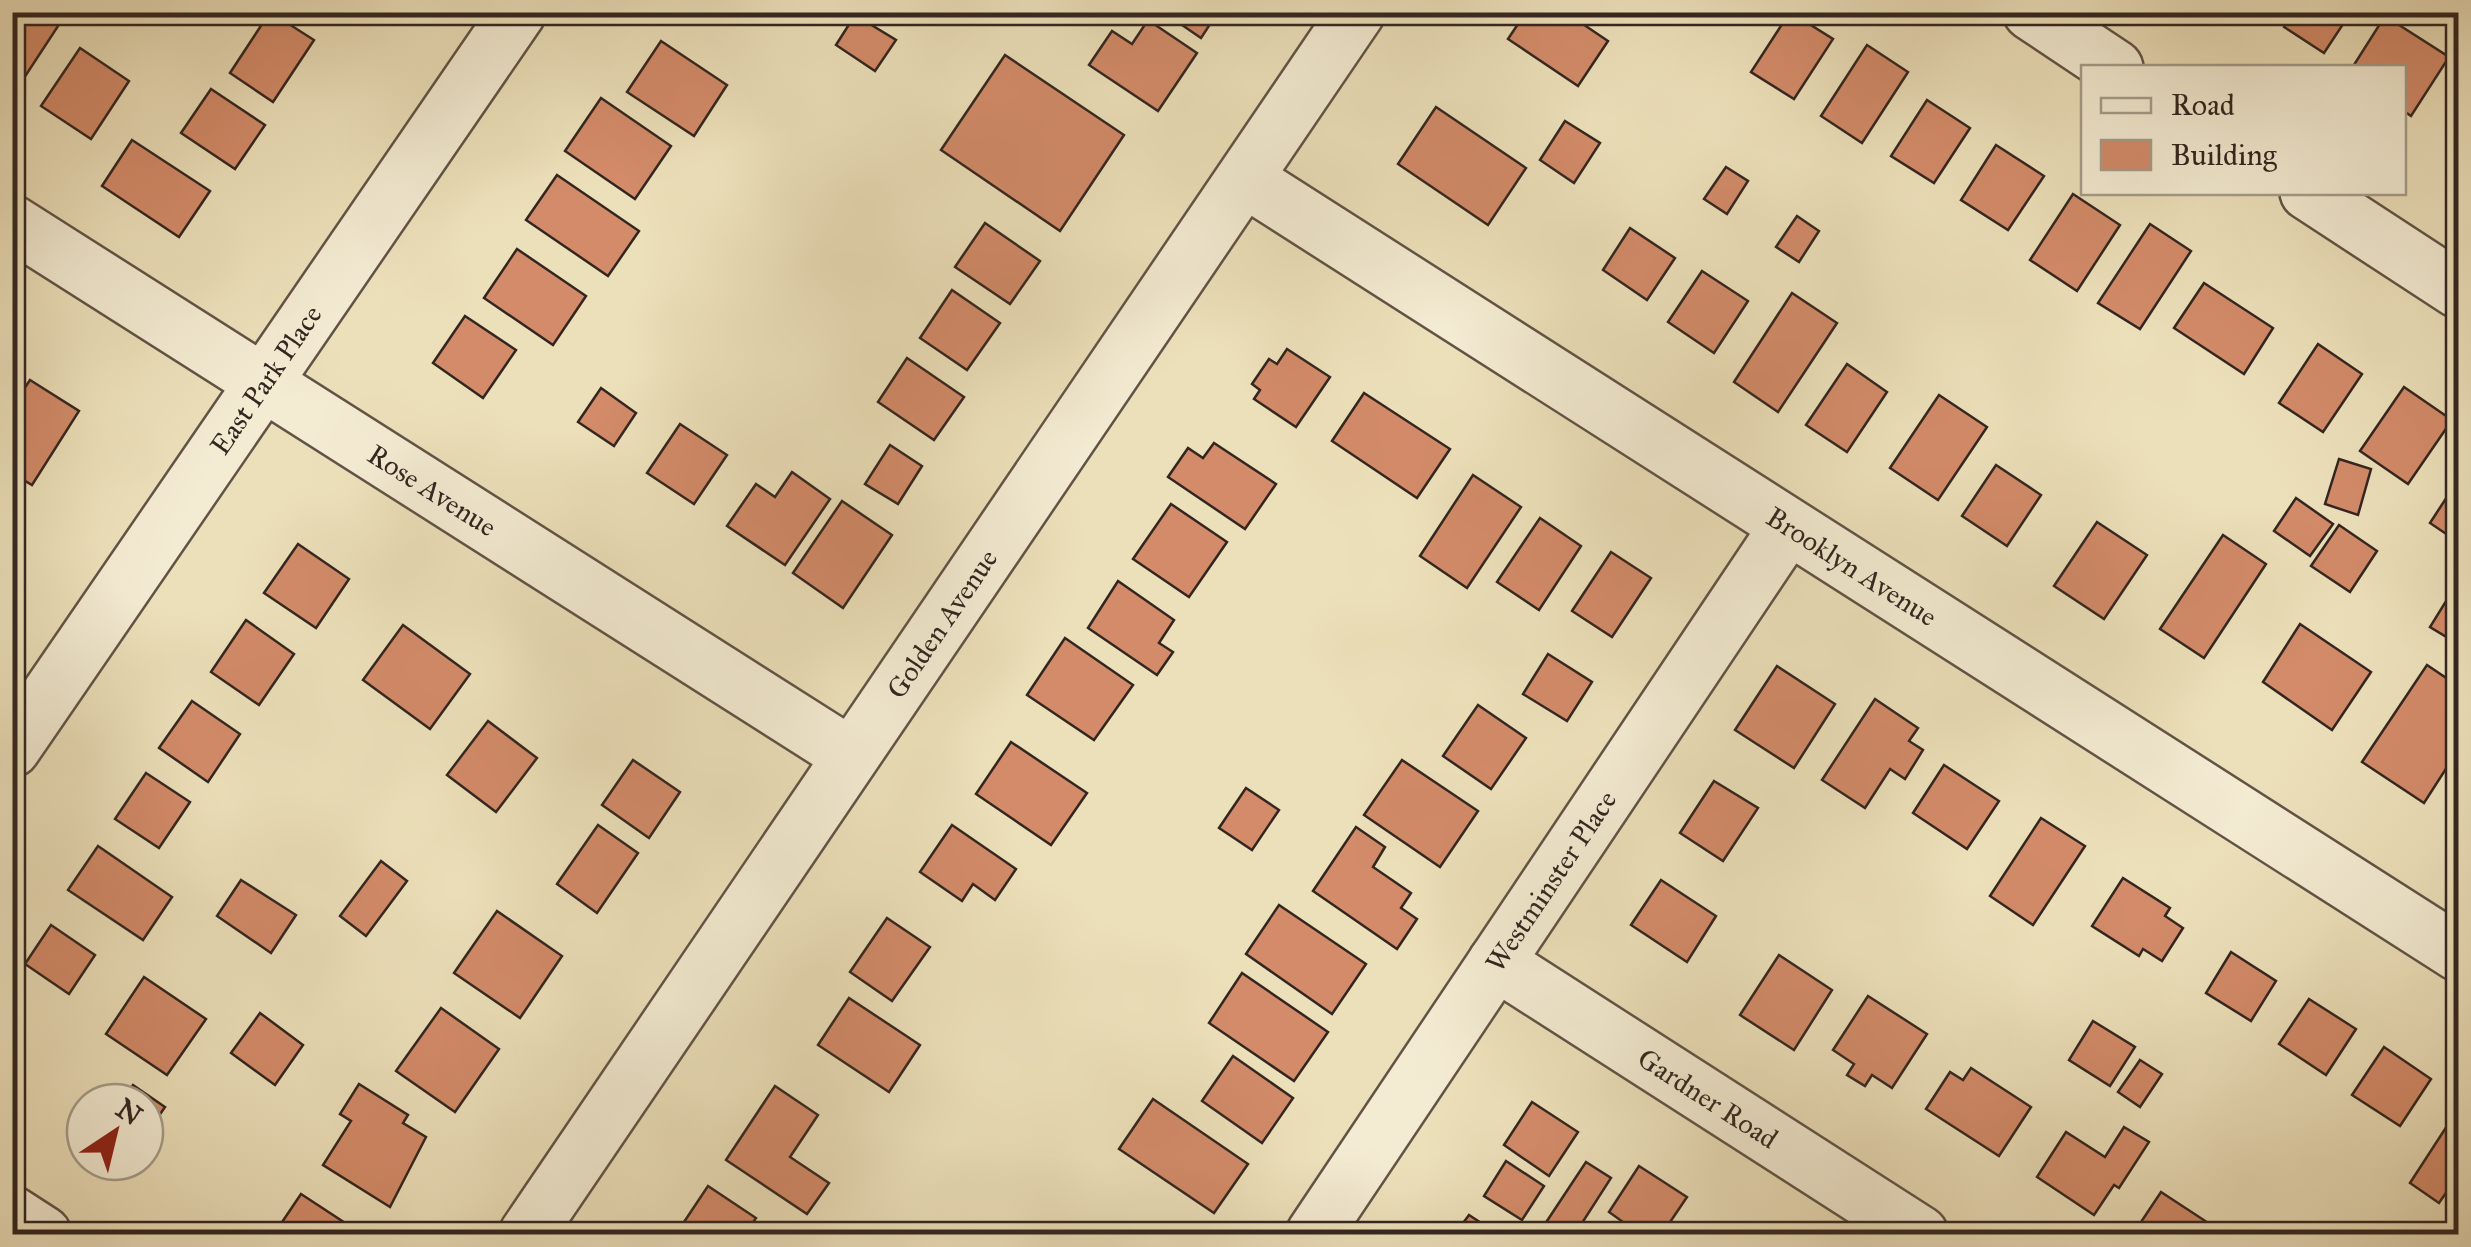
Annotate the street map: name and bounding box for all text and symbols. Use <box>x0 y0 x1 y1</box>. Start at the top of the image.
legend <box>2081 65 2406 195</box>
text: Road <box>2171 87 2235 123</box>
text: Building <box>2171 137 2278 173</box>
street label: East Park Place <box>202 298 330 461</box>
street label: Rose Avenue <box>361 437 503 544</box>
street label: Brooklyn Avenue <box>1760 499 1944 634</box>
street label: Golden Avenue <box>879 542 1005 705</box>
street label: Westminster Place <box>1478 784 1624 979</box>
street label: Gardner Road <box>1631 1041 1785 1156</box>
north arrow <box>65 1082 165 1182</box>
text: N <box>109 1091 149 1133</box>

